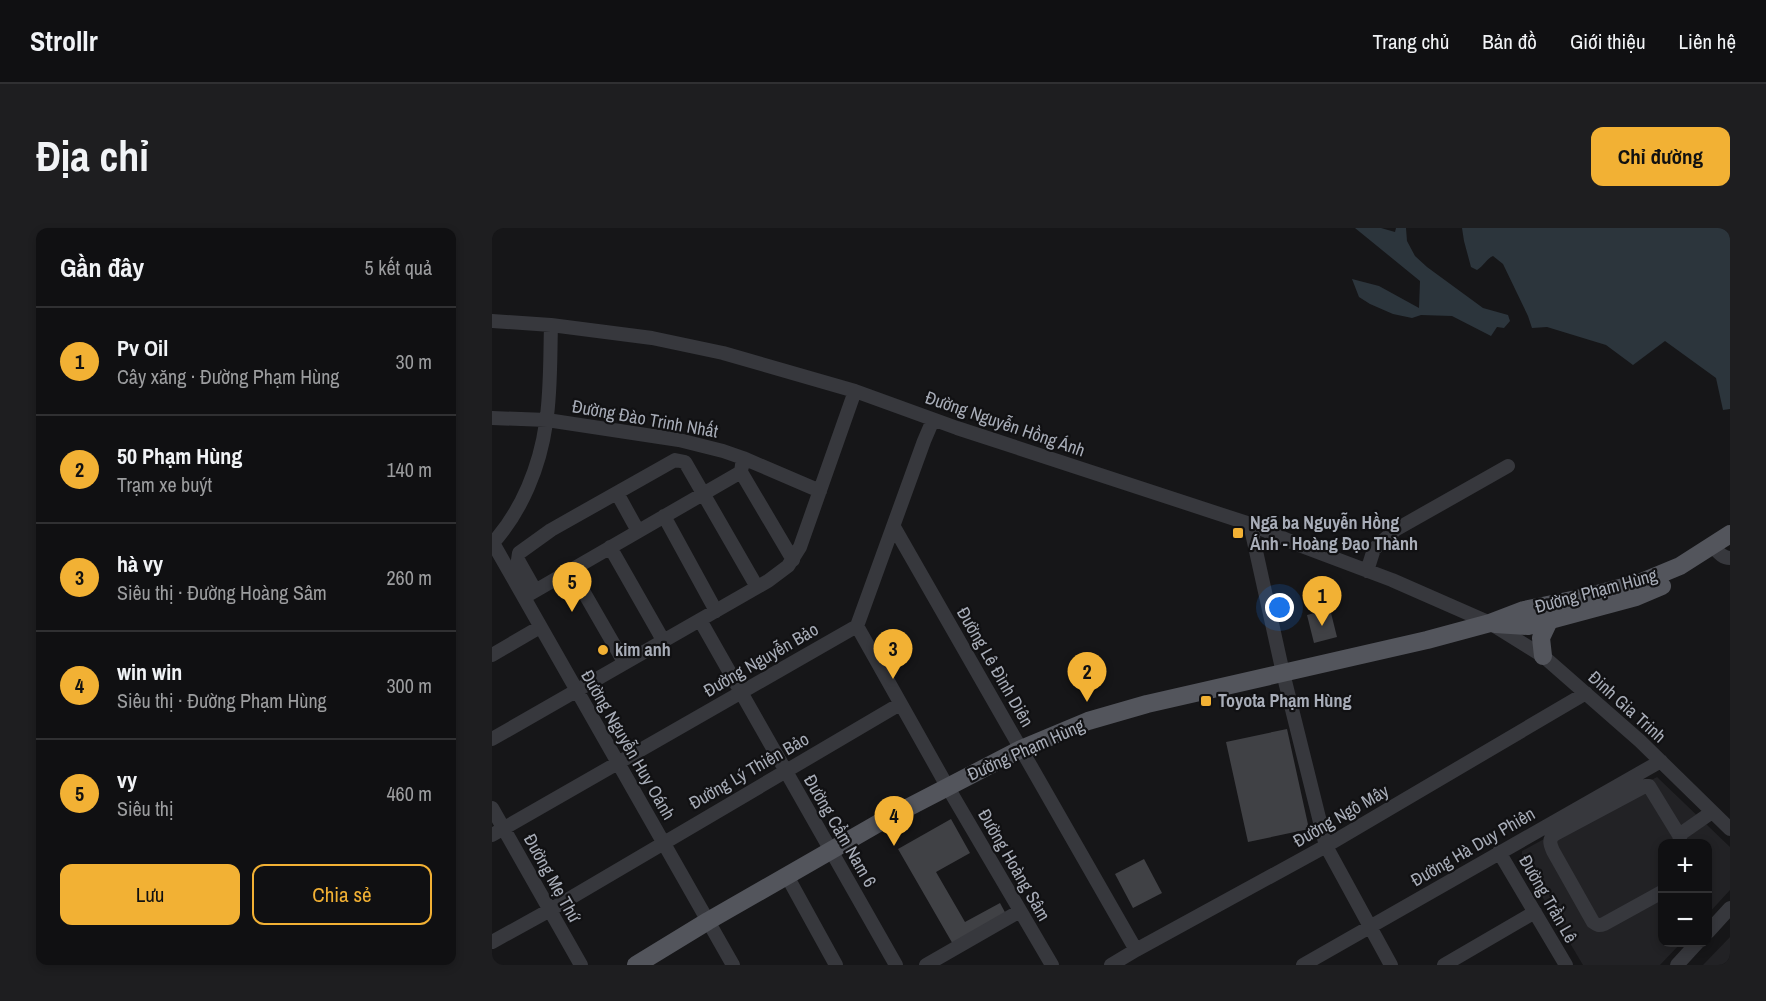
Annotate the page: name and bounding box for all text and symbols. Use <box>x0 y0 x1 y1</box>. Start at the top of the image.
text: Strollr <box>30 22 98 60</box>
text: Trang chủ <box>1372 27 1449 56</box>
text: Bản đồ <box>1482 27 1537 56</box>
text: Giới thiệu <box>1570 27 1646 56</box>
text: Liên hệ <box>1679 27 1736 56</box>
button: Chỉ đường <box>1591 127 1730 186</box>
text: Địa chỉ <box>36 128 149 184</box>
text: Gần đây <box>60 250 144 285</box>
text: 5 kết quả <box>365 254 432 281</box>
text: Pv Oil <box>117 333 168 363</box>
text: 1 <box>75 348 84 375</box>
text: 30 m <box>396 348 432 375</box>
text: Cây xăng · Đường Phạm Hùng <box>117 363 339 390</box>
street label: Đường Nguyễn Hồng Ánh <box>922 384 1088 463</box>
street label: Đường Đào Trinh Nhất <box>570 393 720 444</box>
text: 50 Phạm Hùng <box>117 441 242 471</box>
text: 2 <box>75 456 84 483</box>
text: 140 m <box>386 456 432 483</box>
text: Trạm xe buýt <box>117 471 212 498</box>
place label: Ngã ba Nguyễn Hồng Ánh - Hoàng Đạo Thành <box>1250 510 1418 556</box>
marker: Ngã ba Nguyễn Hồng Ánh - Hoàng Đạo Thành <box>1231 526 1245 540</box>
text: hà vy <box>117 549 163 579</box>
pin: 5 <box>552 562 592 612</box>
street label: Đường Phạm Hùng <box>1532 562 1660 619</box>
text: 3 <box>75 564 84 591</box>
text: 260 m <box>386 564 432 591</box>
pin: 1 <box>1302 576 1342 626</box>
text: Siêu thị · Đường Hoàng Sâm <box>117 579 327 606</box>
your location <box>1265 593 1294 622</box>
street label: Đường Lê Đình Diên <box>951 602 1040 731</box>
street label: Đường Nguyễn Bảo <box>699 617 823 703</box>
pin: 3 <box>874 630 912 679</box>
place label: kim anh <box>615 637 671 662</box>
marker: kim anh <box>596 643 610 657</box>
pin: 2 <box>1068 652 1106 702</box>
text: win win <box>117 657 182 687</box>
street label: Đường Nguyễn Huy Oánh <box>575 665 682 824</box>
street label: Đinh Gia Trinh <box>1583 665 1672 748</box>
text: 4 <box>75 672 84 699</box>
text: 300 m <box>386 672 432 699</box>
text: Siêu thị · Đường Phạm Hùng <box>117 687 327 714</box>
place label: Toyota Phạm Hùng <box>1218 688 1351 713</box>
marker: Toyota Phạm Hùng <box>1199 694 1213 708</box>
street label: Đường Phạm Hùng <box>963 712 1089 786</box>
street label: Đường Lý Thiên Bảo <box>684 726 813 815</box>
text: vy <box>117 765 137 795</box>
street label: Đường Cẩm Nam 6 <box>798 770 883 892</box>
street label: Đường Ngô Mây <box>1288 778 1394 853</box>
text: 5 <box>75 780 84 807</box>
text: 460 m <box>386 780 432 807</box>
text: Siêu thị <box>117 795 174 822</box>
pin: 4 <box>874 796 914 846</box>
street label: Đường Hà Duy Phiên <box>1406 801 1539 892</box>
street label: Đường Hoàng Sâm <box>972 804 1057 925</box>
street label: Đường Mẹ Thứ <box>518 829 587 927</box>
map controls <box>1658 839 1712 947</box>
button: + <box>1658 839 1712 893</box>
street label: Đường Trần Lê <box>1513 850 1584 947</box>
button: Lưu <box>60 864 240 925</box>
button: Chia sẻ <box>252 864 432 925</box>
button: − <box>1658 893 1712 947</box>

